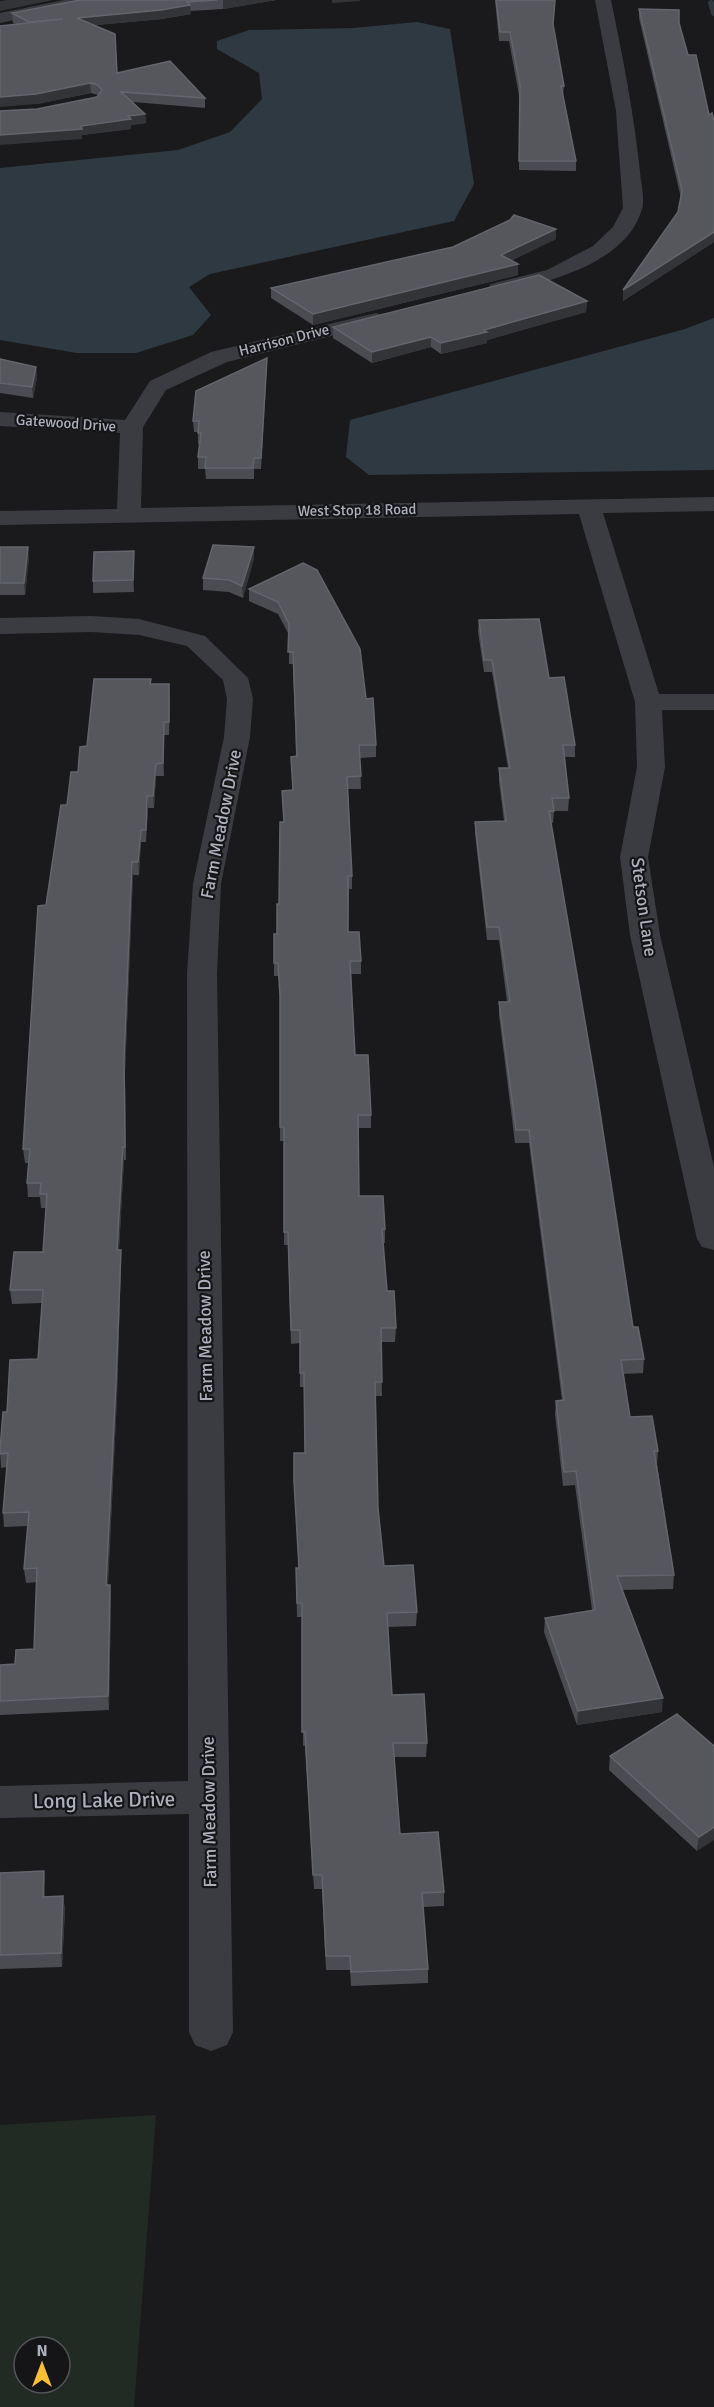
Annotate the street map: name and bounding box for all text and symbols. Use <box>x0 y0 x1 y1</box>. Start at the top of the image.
street label: Harrison Drive <box>237 320 331 360</box>
street label: Gatewood Drive <box>15 411 117 435</box>
street label: West Stop 18 Road <box>297 500 417 520</box>
street label: Farm Meadow Drive <box>196 748 246 900</box>
street label: Stetson Lane <box>626 856 662 958</box>
street label: Farm Meadow Drive <box>193 1250 217 1402</box>
street label: Farm Meadow Drive <box>197 1736 221 1888</box>
street label: Long Lake Drive <box>33 1786 175 1814</box>
north arrow <box>12 2335 72 2395</box>
text: N <box>36 2341 48 2361</box>

